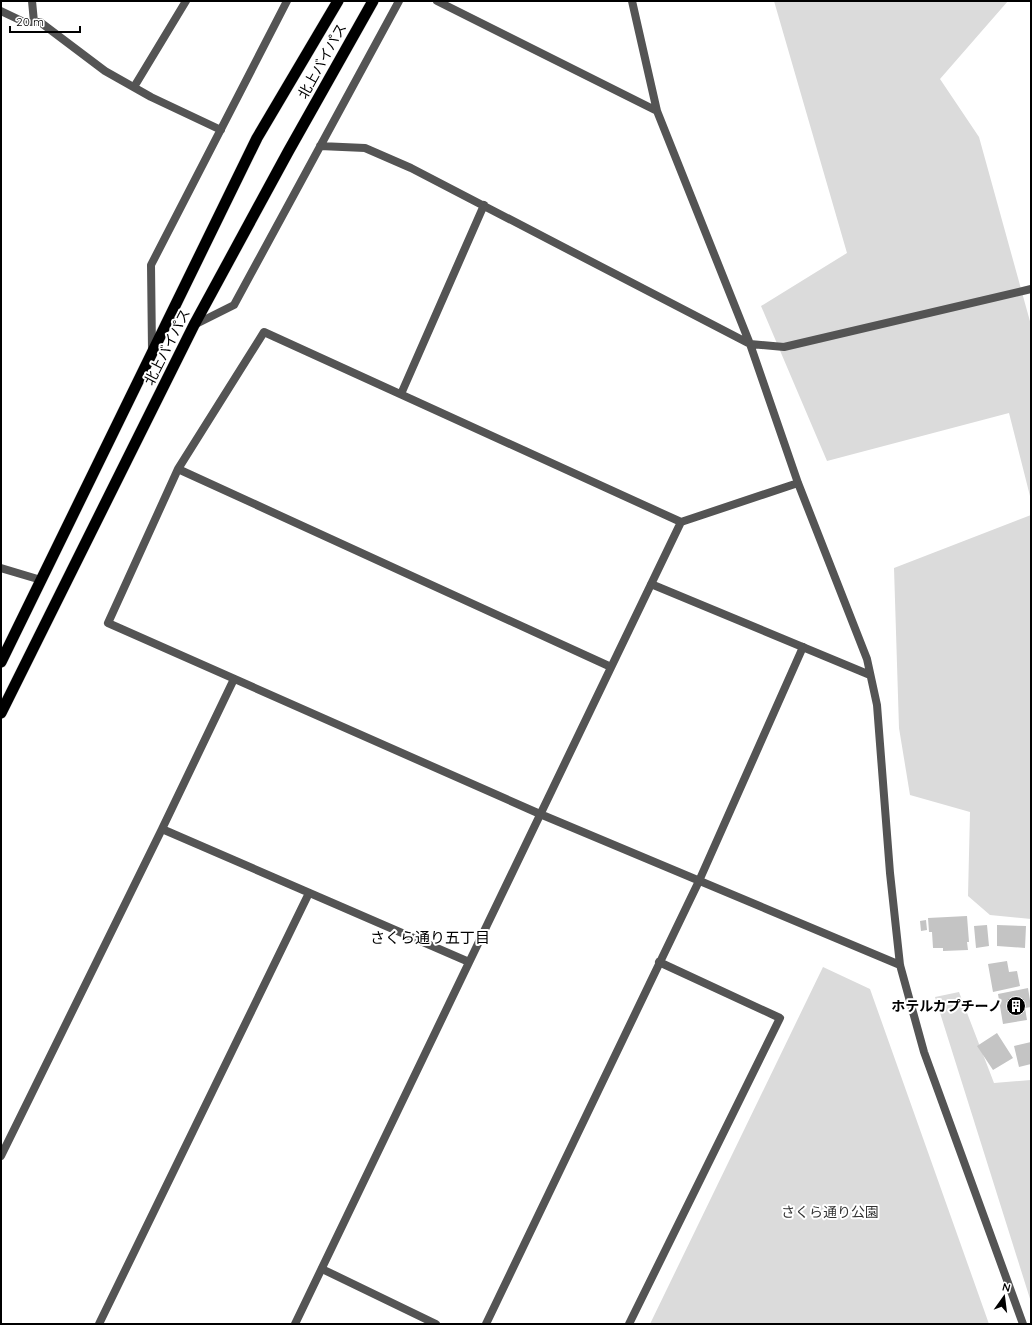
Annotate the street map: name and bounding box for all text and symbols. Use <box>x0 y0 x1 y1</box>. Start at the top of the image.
scale bar <box>10 8 80 34</box>
text: 20 m <box>16 14 44 29</box>
street label: 北上バイパス <box>294 20 350 102</box>
street label: 北上バイパス <box>140 306 194 388</box>
district label: さくら通り五丁目 <box>370 928 490 947</box>
building icon: ホテルカプチーノ <box>1005 995 1027 1017</box>
place label: ホテルカプチーノ <box>891 997 1002 1015</box>
park label: さくら通り公園 <box>781 1203 879 1221</box>
north arrow <box>984 1277 1024 1317</box>
text: N <box>1001 1280 1012 1295</box>

